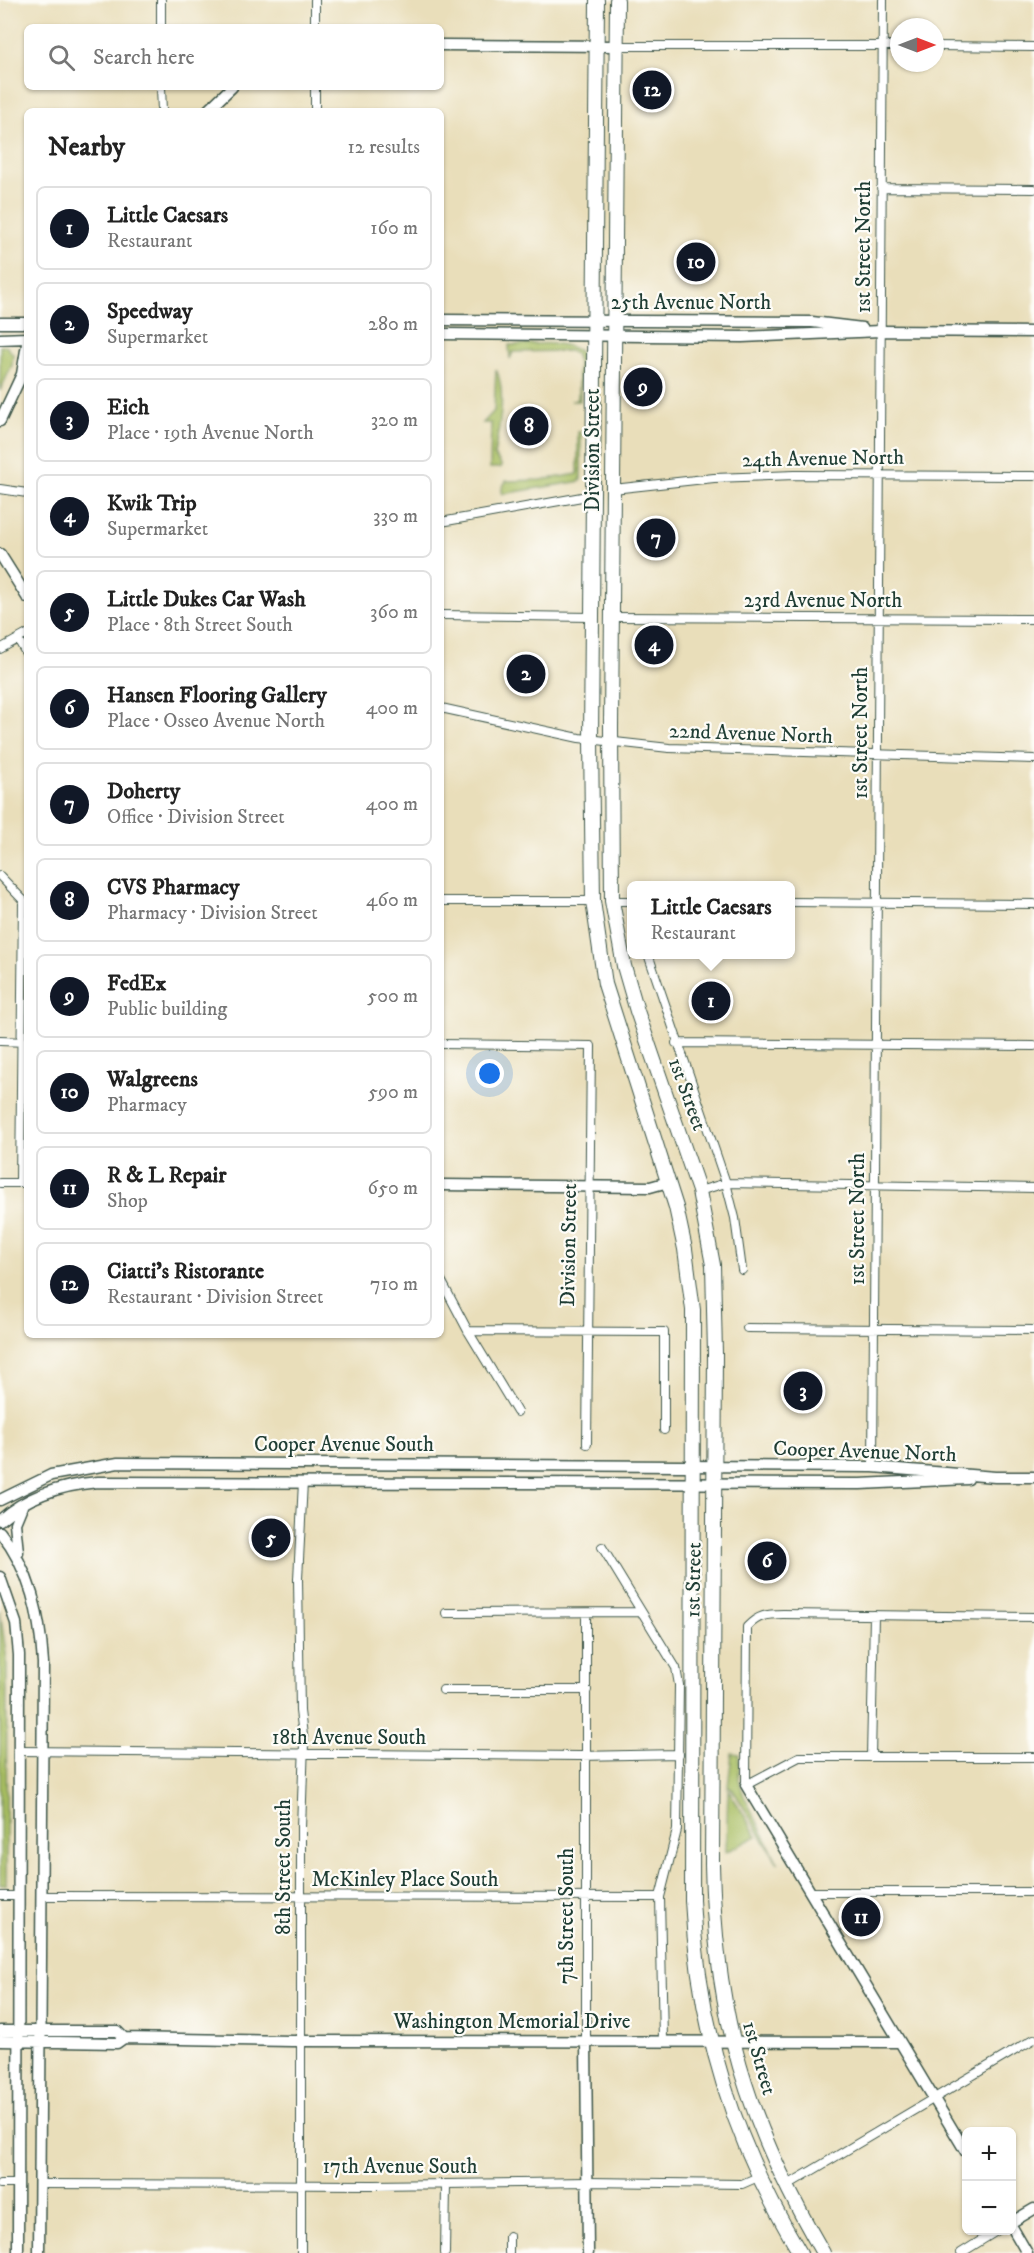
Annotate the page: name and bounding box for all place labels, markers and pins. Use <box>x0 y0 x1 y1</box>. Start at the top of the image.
pin: 12 <box>632 68 672 112</box>
pin: 10 <box>676 240 716 284</box>
pin: 9 <box>624 364 662 410</box>
pin: 8 <box>510 404 548 448</box>
pin: 7 <box>636 516 676 560</box>
pin: 4 <box>634 622 674 668</box>
pin: 2 <box>506 652 546 696</box>
pin: 1 <box>692 978 730 1024</box>
pin: 3 <box>784 1368 822 1414</box>
pin: 5 <box>252 1516 290 1560</box>
pin: 6 <box>748 1538 786 1584</box>
pin: 11 <box>842 1894 880 1940</box>

